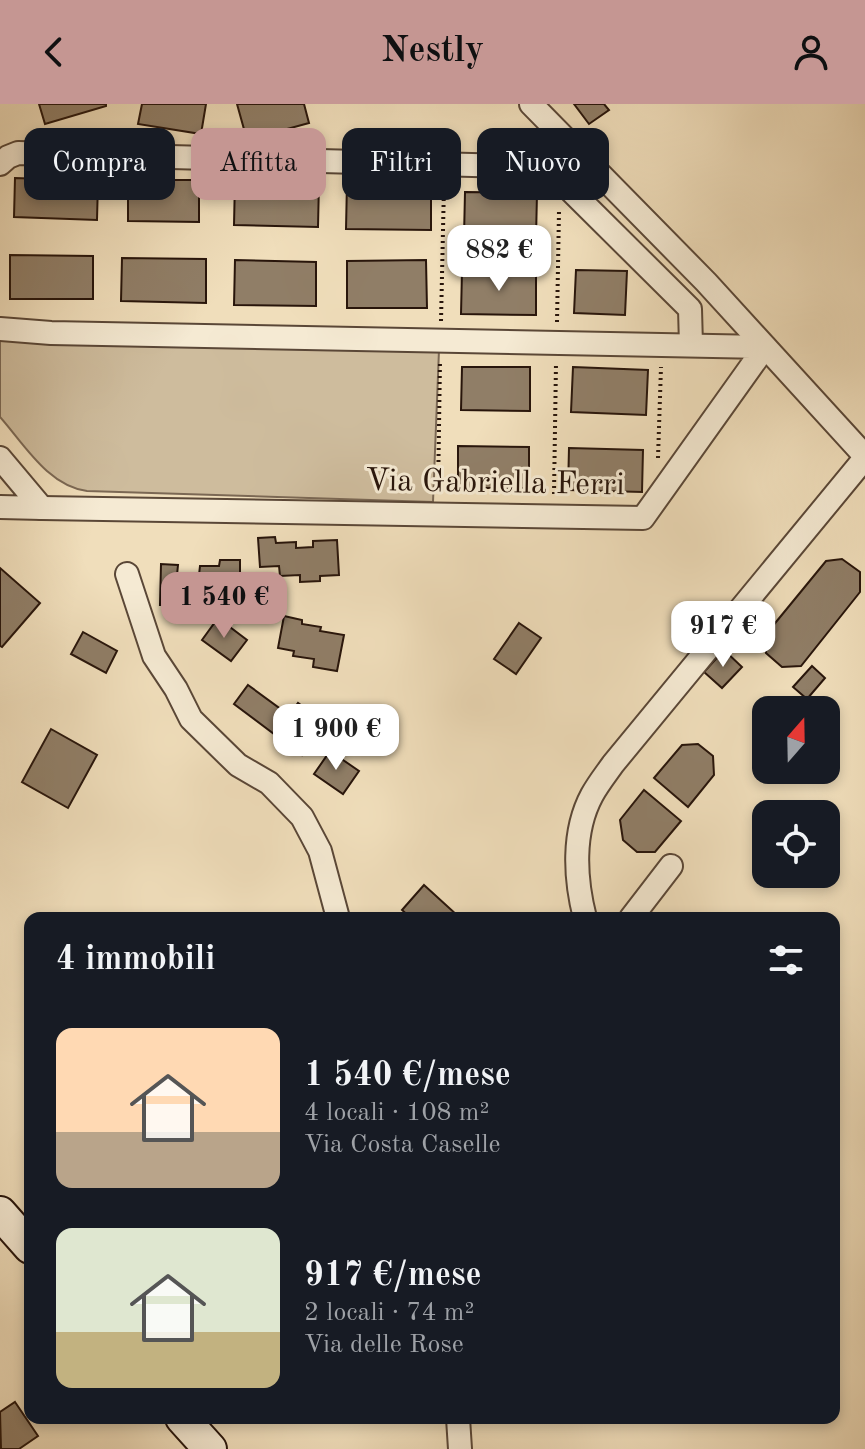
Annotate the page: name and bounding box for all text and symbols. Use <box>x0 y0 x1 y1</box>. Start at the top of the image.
icon: back <box>32 30 76 74</box>
icon: person <box>789 30 833 74</box>
text: Nestly <box>381 34 484 70</box>
chip: Compra <box>24 128 175 200</box>
chip: Affitta <box>191 128 326 200</box>
chip: Filtri <box>342 128 461 200</box>
chip: Nuovo <box>477 128 609 200</box>
pin: 882 € <box>443 225 555 293</box>
text: 882 € <box>465 238 533 264</box>
street label: Via Gabriella Ferri <box>365 466 625 502</box>
pin: 1 540 € <box>150 572 298 640</box>
text: 1 540 € <box>179 585 269 611</box>
pin: 917 € <box>667 601 779 669</box>
text: 917 € <box>689 614 757 640</box>
north arrow <box>752 696 840 784</box>
map controls <box>752 696 840 888</box>
pin: 1 900 € <box>262 704 410 772</box>
text: 1 900 € <box>291 717 381 743</box>
button: locate <box>752 800 840 888</box>
icon: filters <box>764 938 808 982</box>
text: 4 immobili <box>56 943 215 977</box>
text: 1 540 €/mese <box>304 1059 511 1093</box>
icon: home <box>120 1060 216 1156</box>
text: 4 locali · 108 m² <box>304 1100 489 1126</box>
text: Via Costa Caselle <box>304 1132 500 1158</box>
text: 917 €/mese <box>304 1259 482 1293</box>
icon: home <box>120 1260 216 1356</box>
text: 2 locali · 74 m² <box>304 1300 474 1326</box>
text: Via delle Rose <box>304 1332 464 1358</box>

